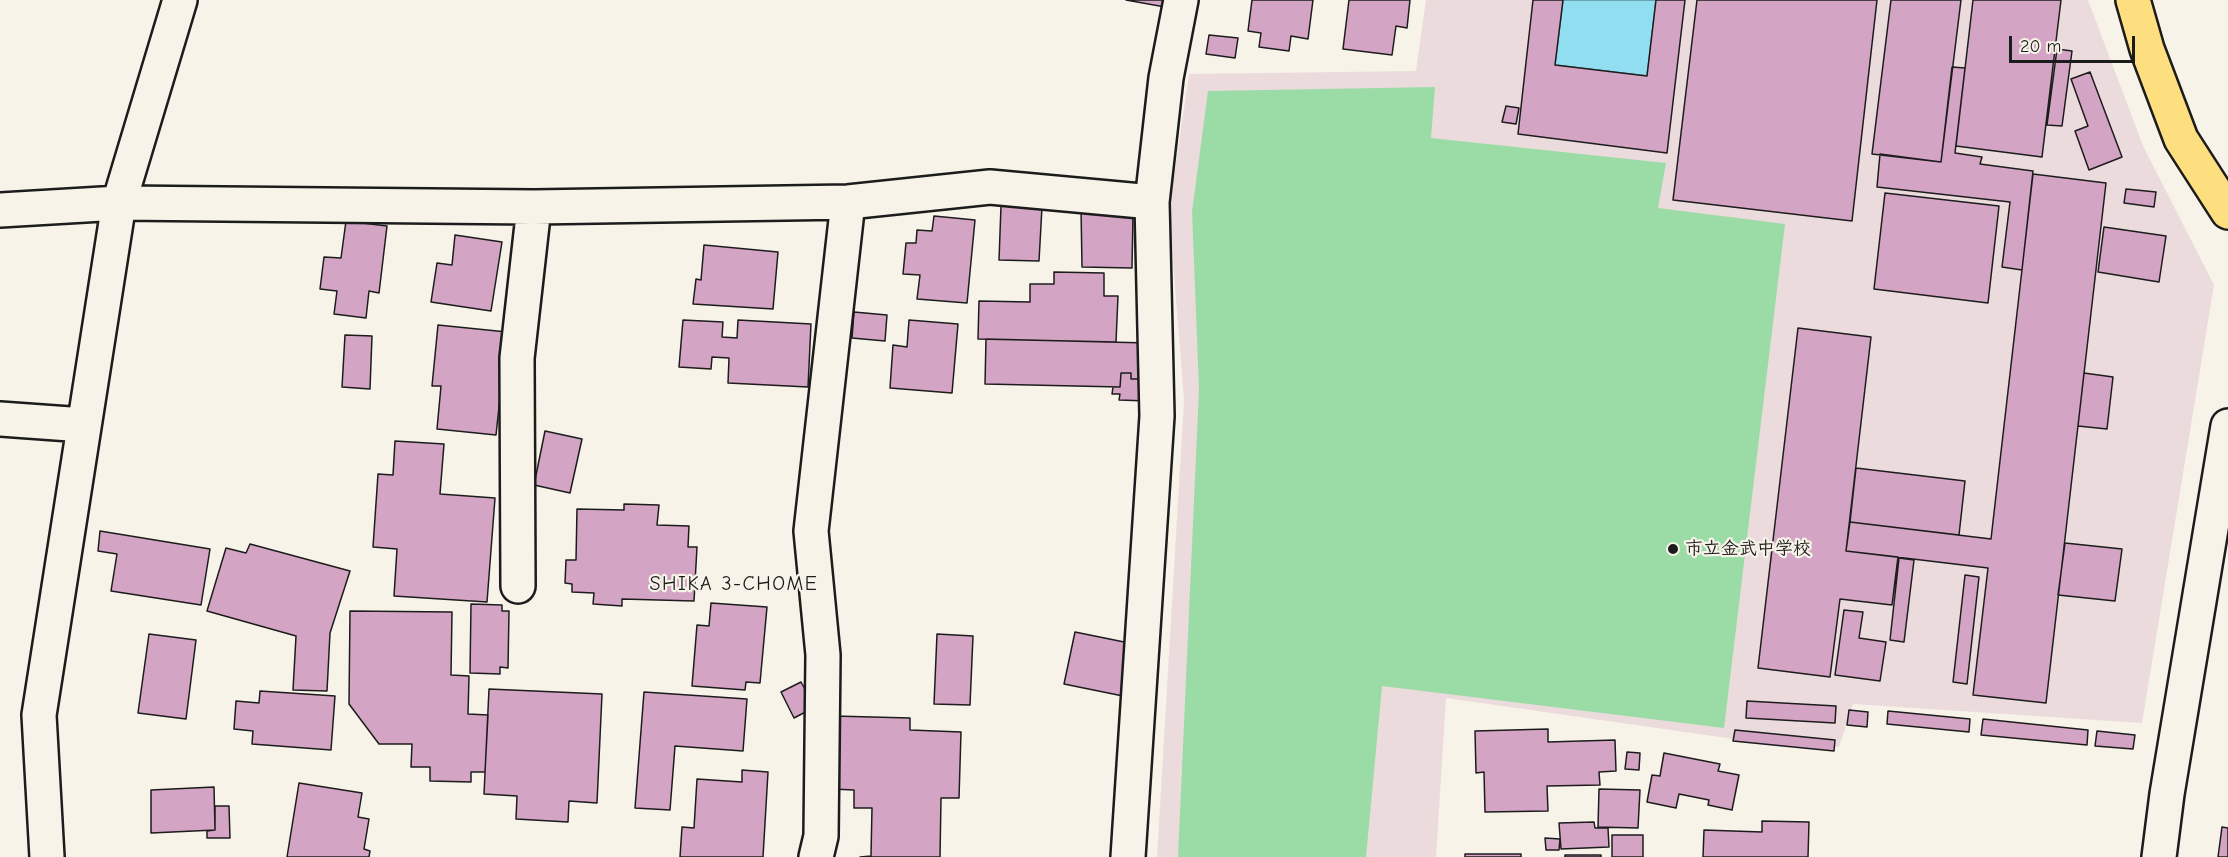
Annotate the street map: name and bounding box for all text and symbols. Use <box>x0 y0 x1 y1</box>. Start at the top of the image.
scale bar <box>2012 24 2138 62</box>
text: 20 m <box>2020 36 2061 57</box>
place label: 市立金武中学校 <box>1685 538 1811 560</box>
marker: 市立金武中学校 <box>1666 542 1680 556</box>
district label: SHIKA 3-CHOME <box>650 572 818 596</box>

